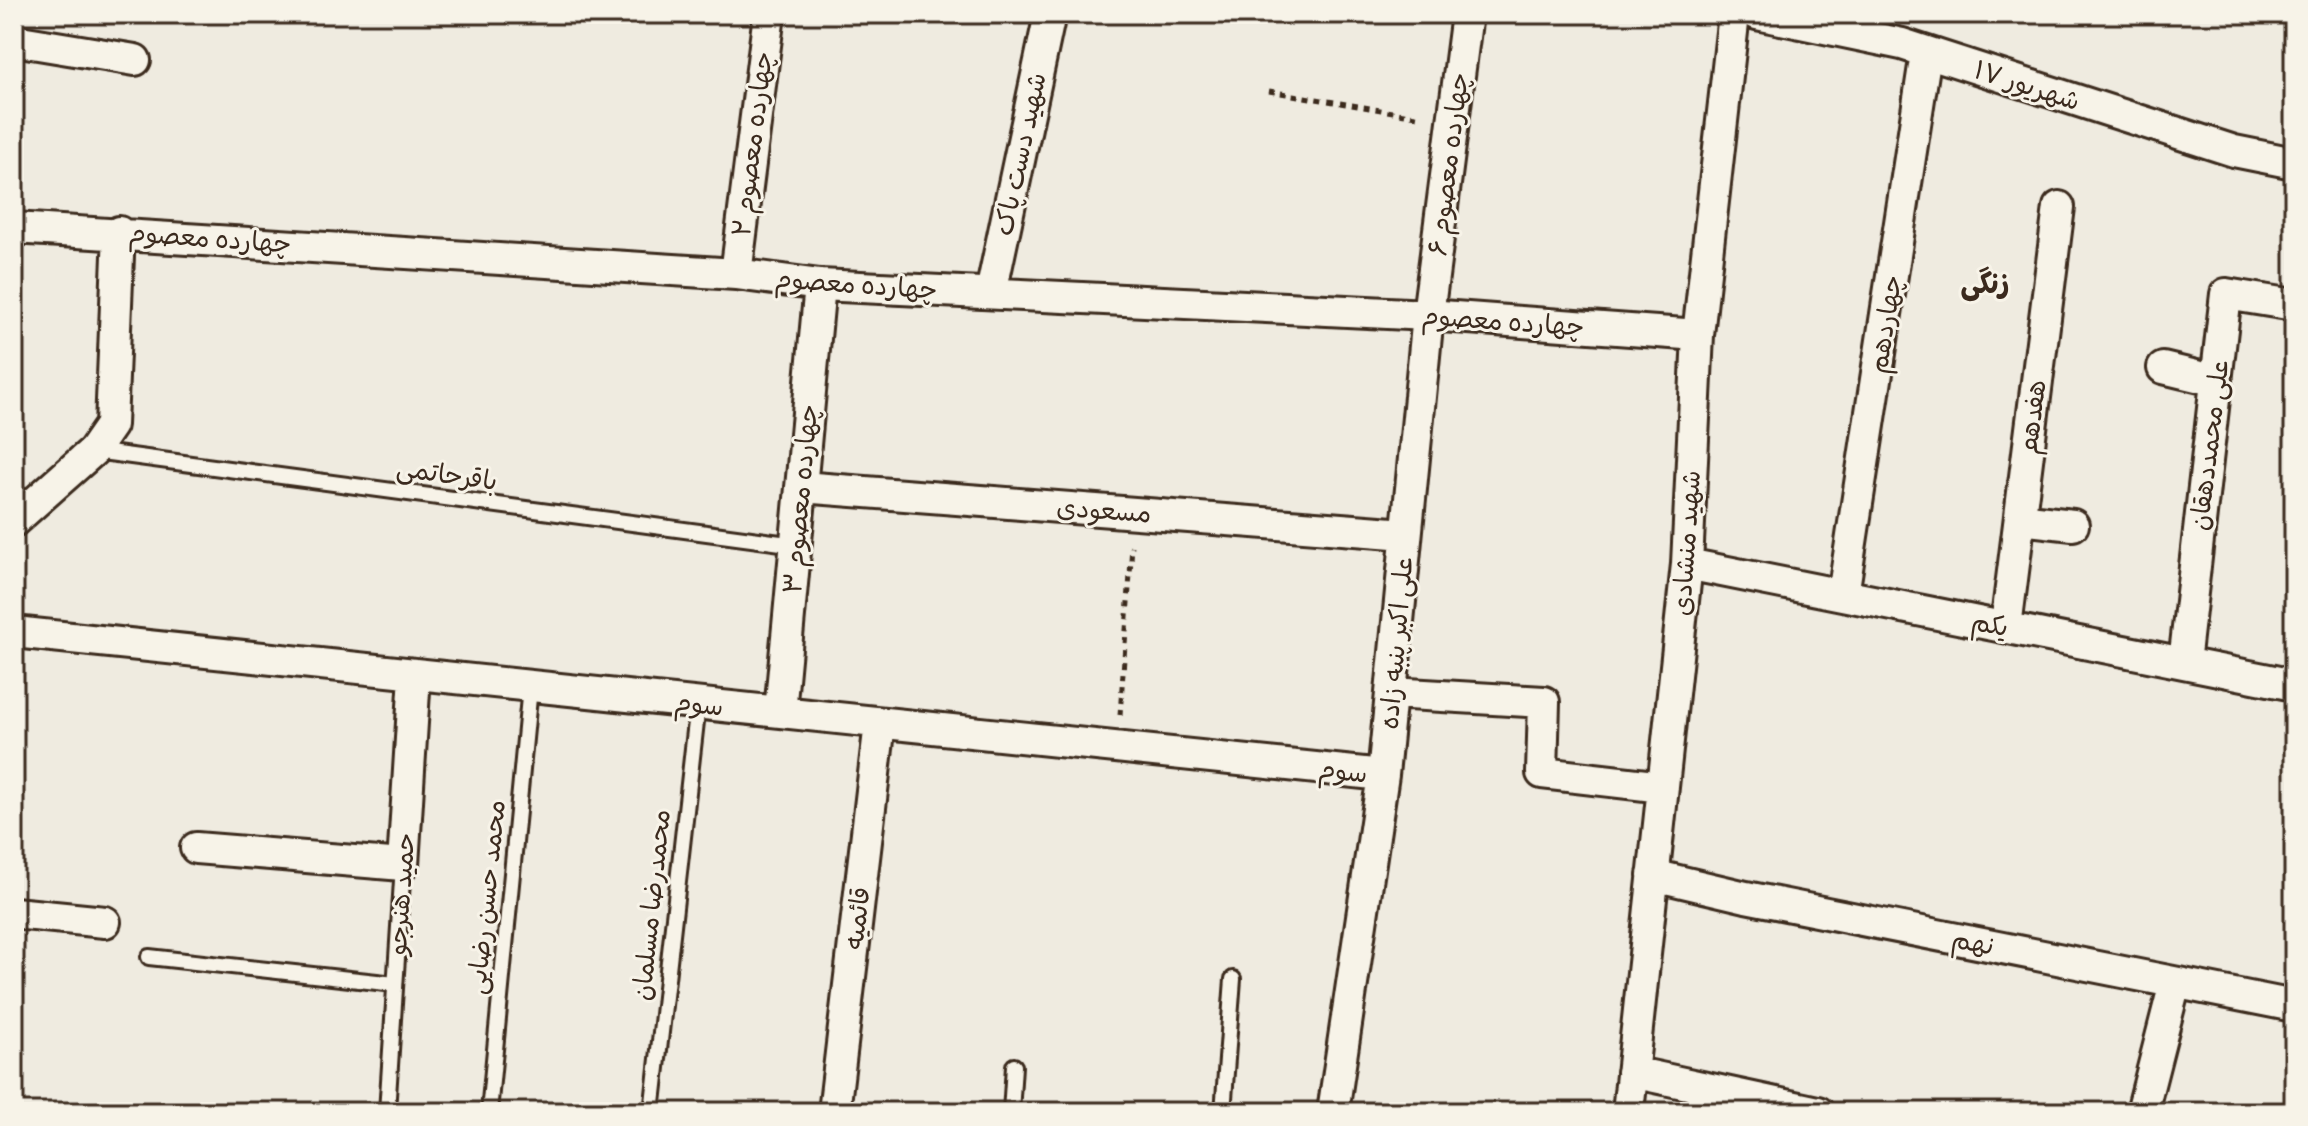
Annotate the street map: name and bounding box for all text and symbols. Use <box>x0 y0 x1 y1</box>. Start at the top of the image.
street label: چهارده معصوم ۲ <box>725 50 783 239</box>
street label: ۱۷ شهریور <box>1970 53 2084 117</box>
street label: شهید دست پاک <box>987 70 1054 239</box>
street label: چهارده معصوم ۶ <box>1421 70 1479 258</box>
street label: چهارده معصوم <box>127 216 292 264</box>
street label: چهارده معصوم <box>773 262 938 310</box>
district label: زنگی <box>1961 266 2009 302</box>
street label: چهاردهم <box>1861 273 1913 376</box>
street label: چهارده معصوم <box>1420 299 1585 347</box>
street label: علی محمددهقان <box>2183 358 2236 532</box>
street label: هفدهم <box>2012 378 2056 457</box>
street label: چهارده معصوم ۳ <box>776 403 828 595</box>
street label: باقرحاتمی <box>394 451 500 498</box>
street label: شهید منشادی <box>1665 469 1707 617</box>
street label: مسعودی <box>1055 491 1153 530</box>
street label: علی اکبر پنبه زاده <box>1373 555 1420 731</box>
street label: یکم <box>1968 605 2011 647</box>
street label: سوم <box>672 686 725 726</box>
street label: سوم <box>1316 753 1369 793</box>
street label: محمد حسن رضایی <box>460 798 513 996</box>
street label: محمدرضا مسلمان <box>625 808 677 1002</box>
street label: حمید هنرجو <box>381 831 421 958</box>
street label: قائمیه <box>837 885 877 951</box>
street label: نهم <box>1948 922 1997 966</box>

